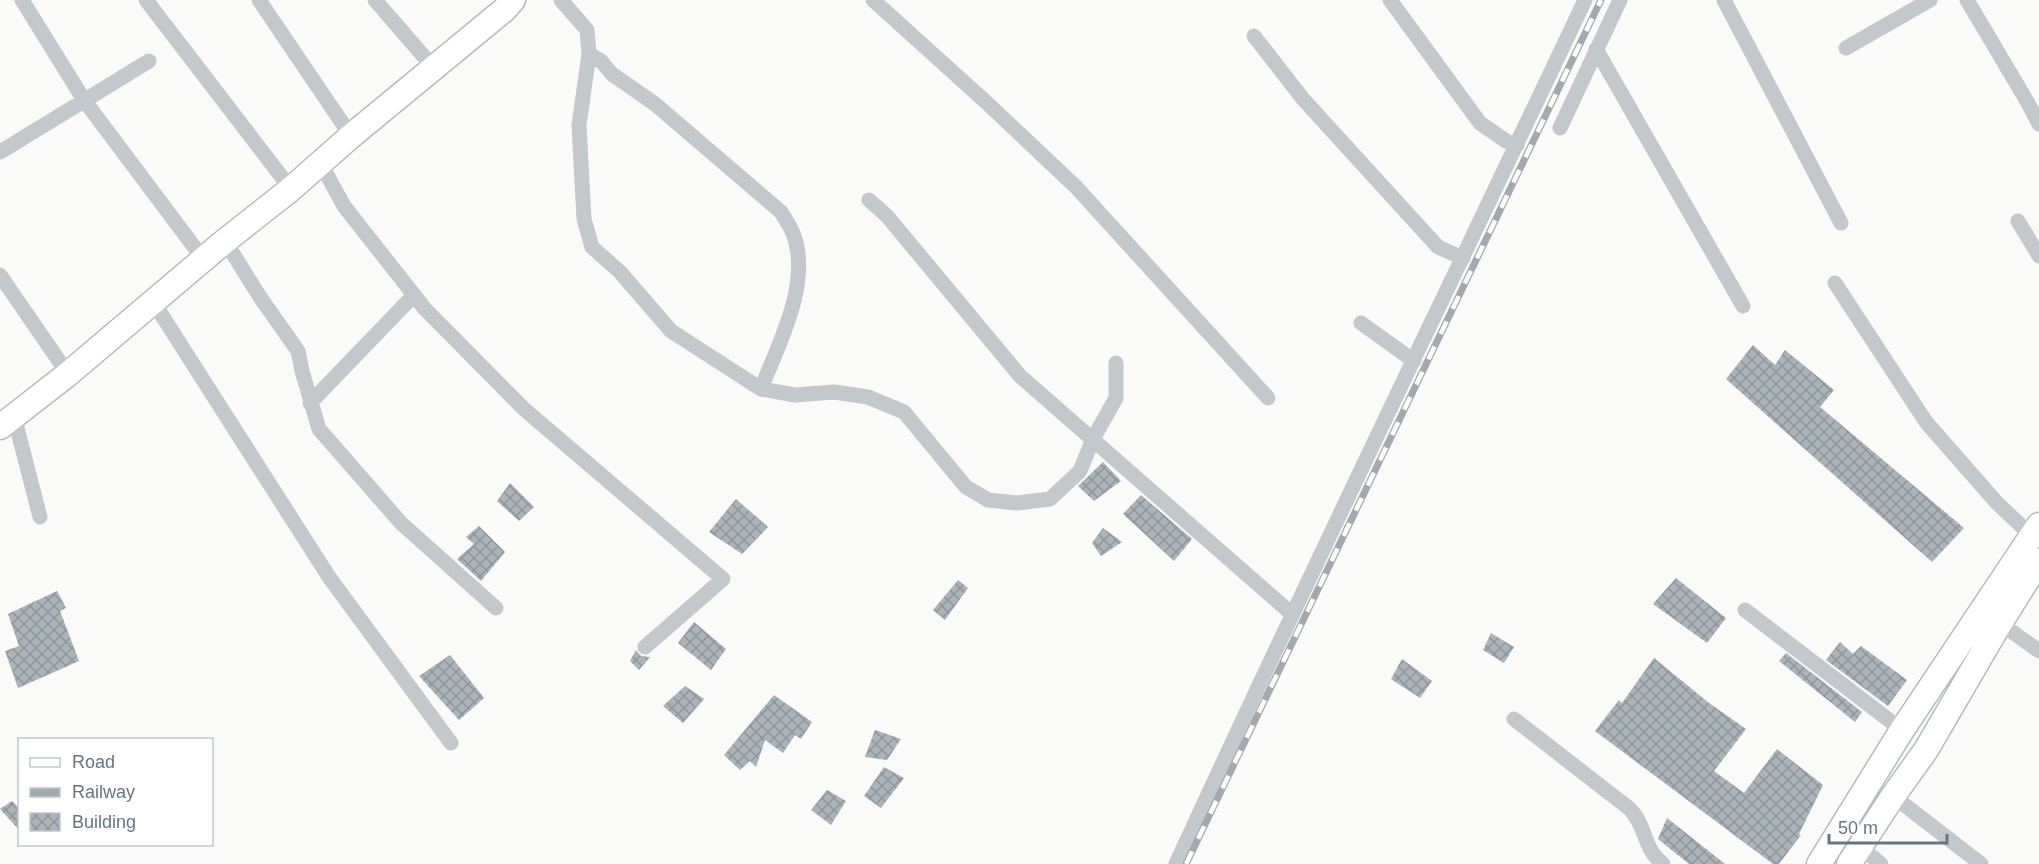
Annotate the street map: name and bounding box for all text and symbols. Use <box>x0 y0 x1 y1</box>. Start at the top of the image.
legend <box>18 738 213 846</box>
text: Road <box>72 752 115 772</box>
text: Railway <box>72 782 135 802</box>
scale bar <box>1829 807 1948 845</box>
text: Building <box>72 812 136 832</box>
text: 50 m <box>1838 818 1878 838</box>

